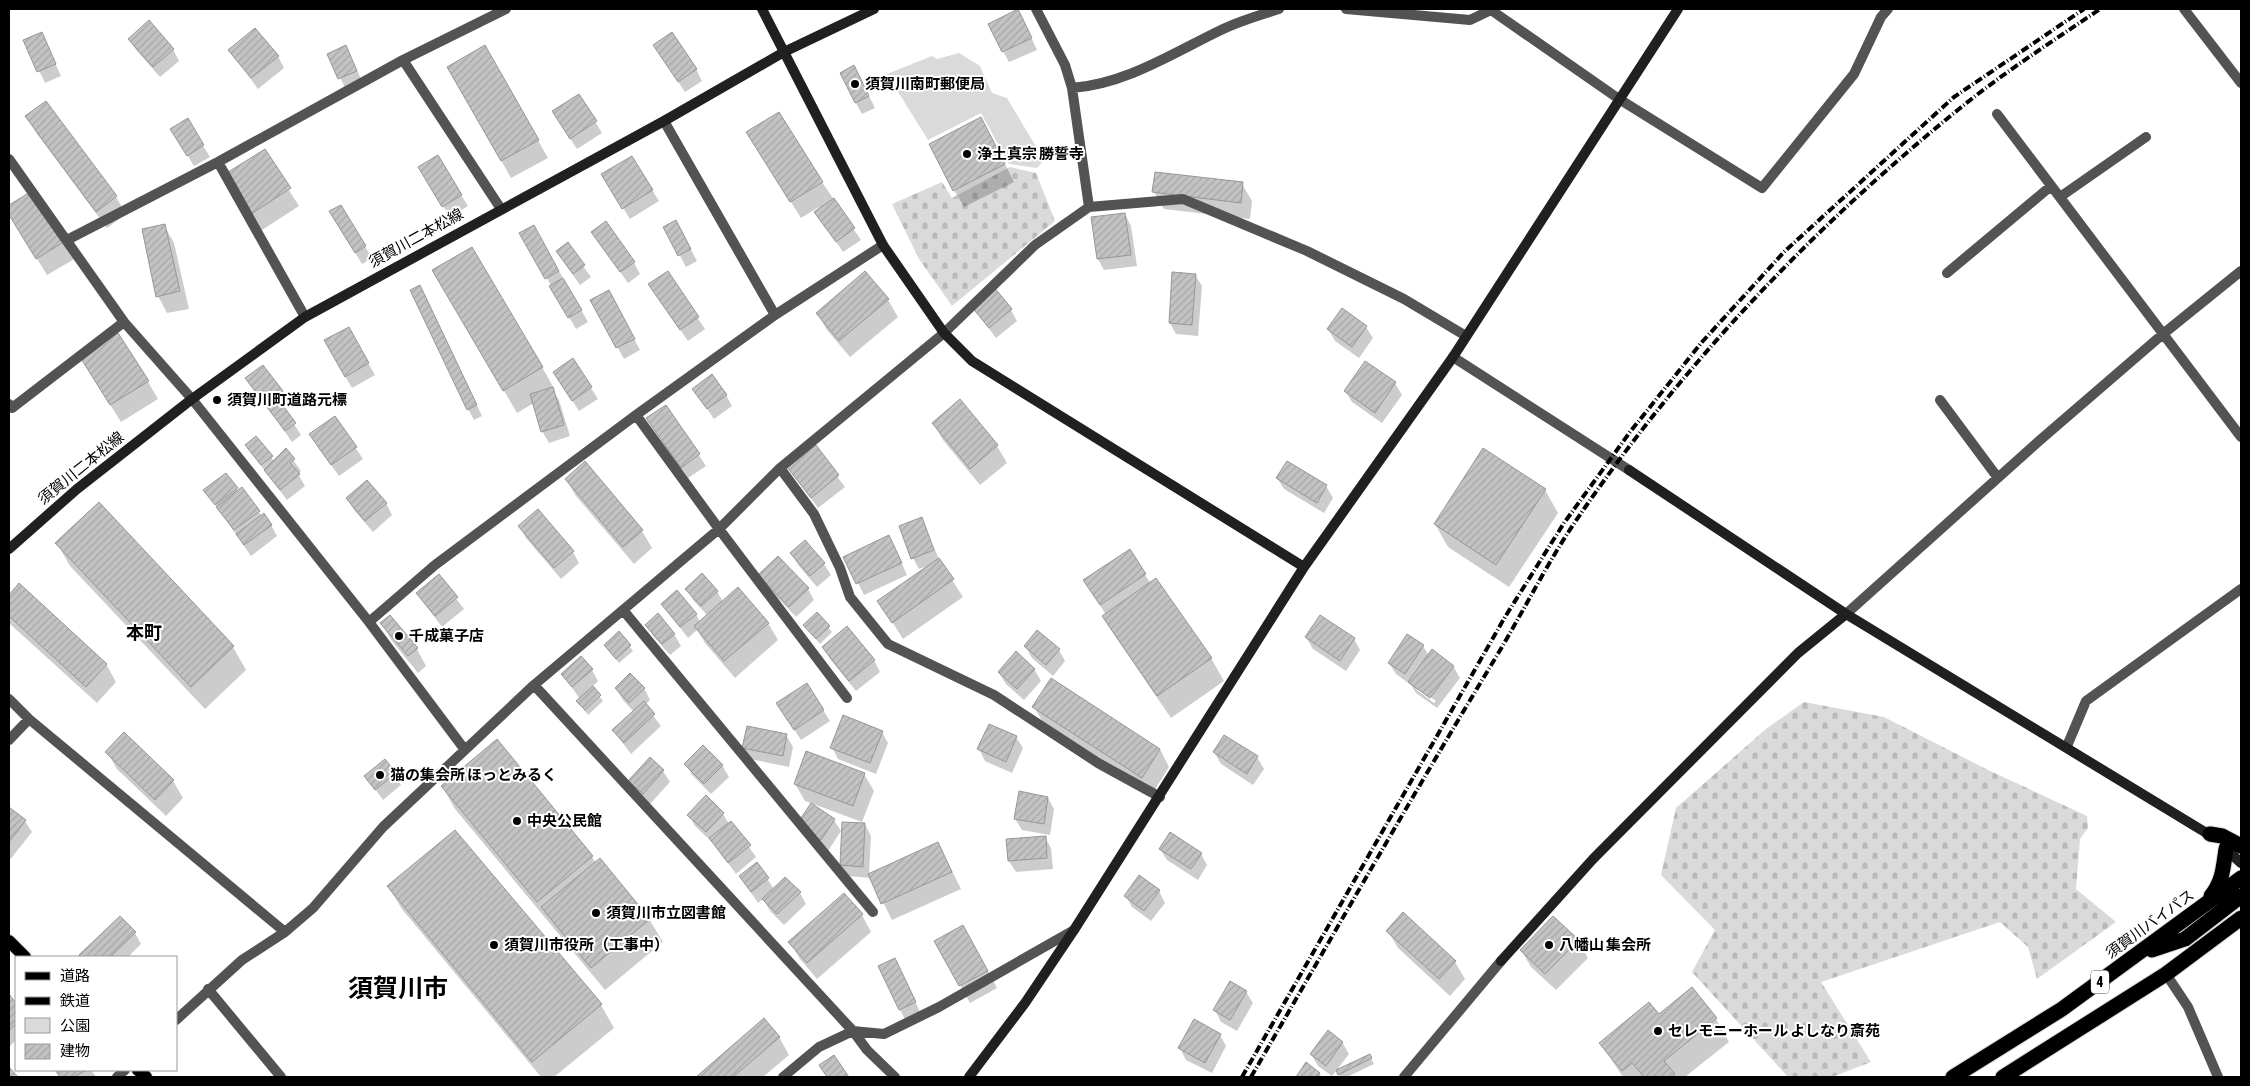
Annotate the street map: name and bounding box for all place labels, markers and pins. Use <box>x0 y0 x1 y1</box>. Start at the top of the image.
place label: 須賀川南町郵便局 <box>865 75 985 92</box>
marker: 須賀川南町郵便局 <box>849 78 861 90</box>
place label: 浄土真宗 勝誓寺 <box>977 145 1084 162</box>
marker: 浄土真宗 勝誓寺 <box>961 148 973 160</box>
place label: 須賀川町道路元標 <box>227 391 347 408</box>
marker: 須賀川町道路元標 <box>211 394 223 406</box>
place label: 千成菓子店 <box>409 627 484 644</box>
marker: 千成菓子店 <box>393 630 405 642</box>
place label: 猫の集会所 ほっとみるく <box>390 766 557 783</box>
marker: 猫の集会所 ほっとみるく <box>374 769 386 781</box>
place label: 中央公民館 <box>527 812 602 829</box>
marker: 中央公民館 <box>511 815 523 827</box>
place label: 須賀川市立図書館 <box>606 904 726 921</box>
marker: 須賀川市立図書館 <box>590 907 602 919</box>
place label: 須賀川市役所（工事中） <box>504 936 669 953</box>
place label: 八幡山 集会所 <box>1559 936 1651 953</box>
marker: 須賀川市役所（工事中） <box>488 939 500 951</box>
marker: 八幡山 集会所 <box>1543 939 1555 951</box>
place label: セレモニーホール よしなり斎苑 <box>1668 1022 1880 1039</box>
marker: セレモニーホール よしなり斎苑 <box>1652 1025 1664 1037</box>

